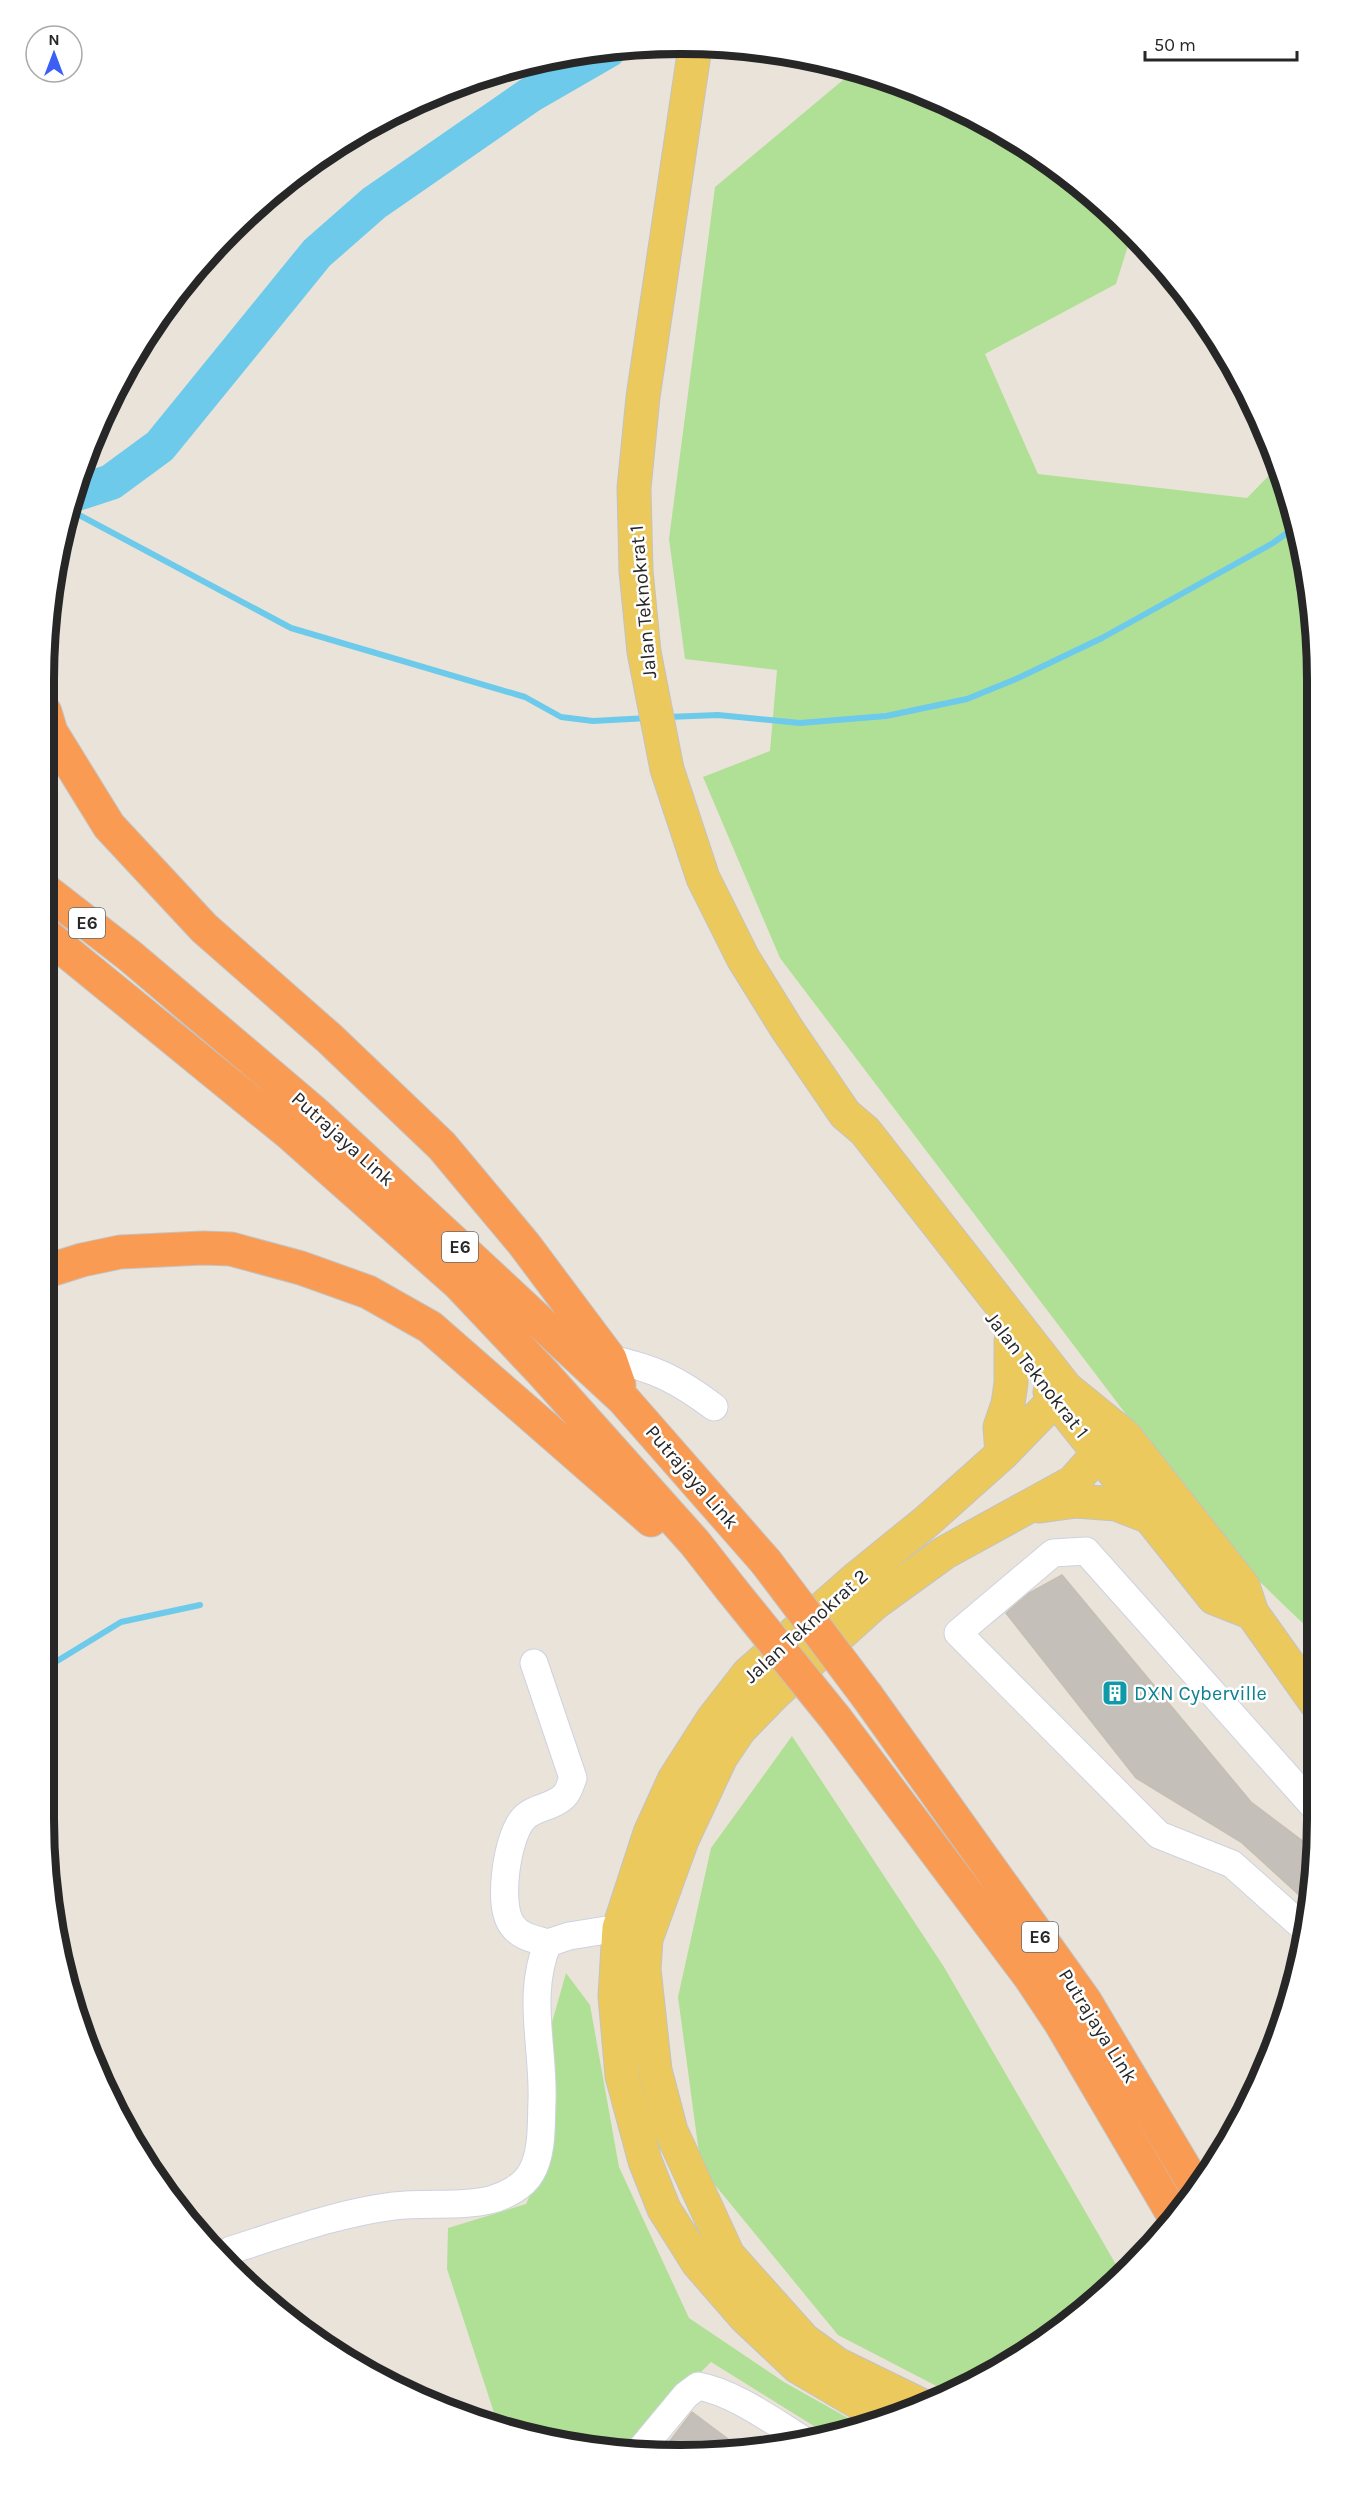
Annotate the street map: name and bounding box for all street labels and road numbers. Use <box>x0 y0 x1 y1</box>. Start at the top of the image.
street label: Jalan Teknokrat 1 <box>625 524 661 680</box>
road number: E6 <box>69 908 105 938</box>
street label: Putrajaya Link <box>287 1087 399 1191</box>
road number: E6 <box>442 1232 478 1262</box>
street label: Jalan Teknokrat 1 <box>981 1307 1093 1443</box>
street label: Putrajaya Link <box>641 1420 743 1534</box>
street label: Jalan Teknokrat 2 <box>739 1564 873 1688</box>
road number: E6 <box>1022 1922 1058 1952</box>
street label: Putrajaya Link <box>1054 1965 1142 2087</box>

